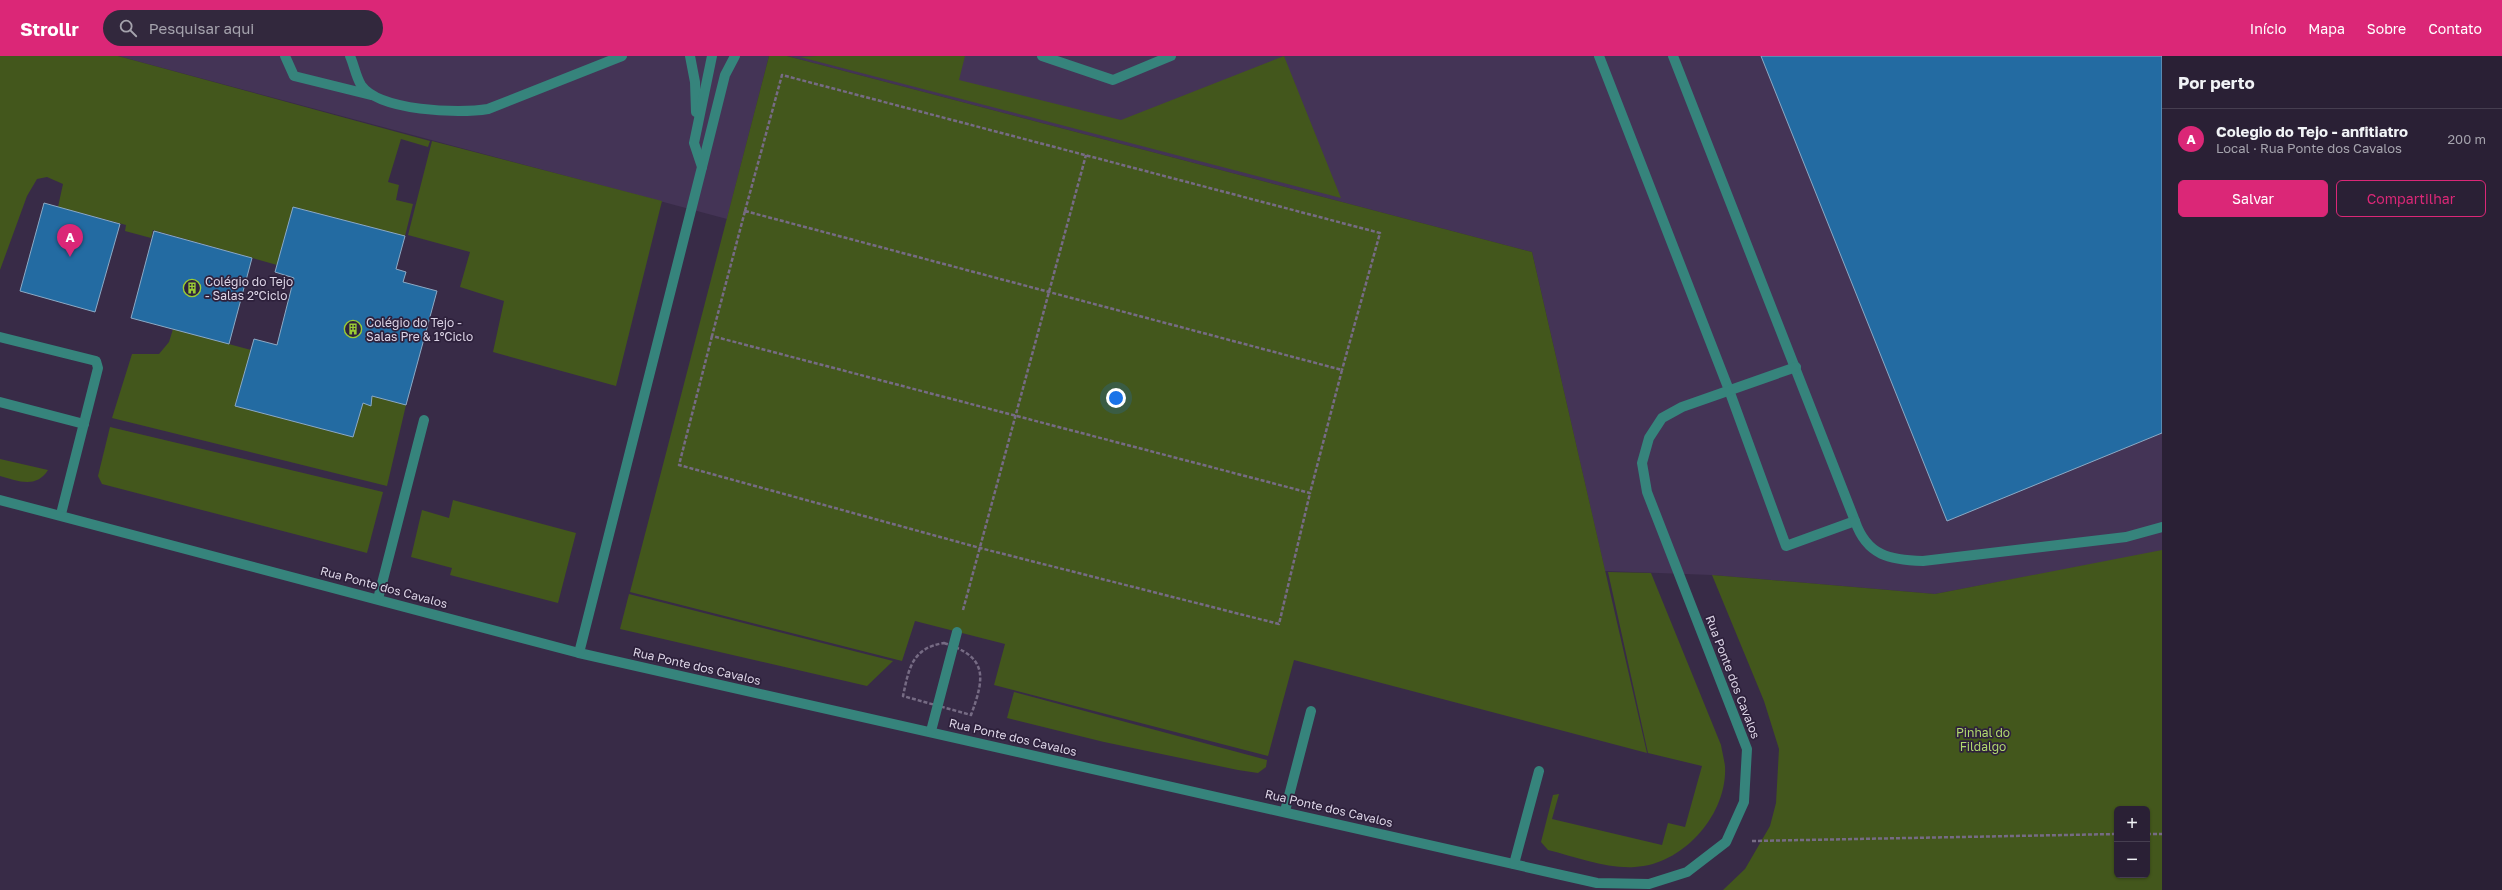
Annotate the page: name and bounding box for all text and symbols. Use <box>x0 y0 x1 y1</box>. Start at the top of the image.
search box <box>103 10 383 46</box>
text: Strollr <box>20 17 79 40</box>
icon: search <box>117 17 139 39</box>
text: Pesquisar aqui <box>149 19 254 37</box>
text: Início <box>2250 20 2286 37</box>
text: Mapa <box>2308 20 2345 37</box>
text: Sobre <box>2367 20 2406 37</box>
text: Contato <box>2428 20 2482 37</box>
text: Por perto <box>2178 72 2255 93</box>
text: Colegio do Tejo - anfitiatro <box>2216 122 2408 140</box>
text: A <box>2186 131 2196 147</box>
text: 200 m <box>2448 131 2486 147</box>
text: Local · Rua Ponte dos Cavalos <box>2216 140 2402 156</box>
button: Salvar <box>2178 180 2328 217</box>
button: Compartilhar <box>2336 180 2486 217</box>
pin: A <box>57 224 83 257</box>
place label: Colégio do Tejo - Salas 2ºCiclo <box>205 274 293 303</box>
building icon: Colégio do Tejo - Salas 2ºCiclo <box>182 278 202 298</box>
place label: Colégio do Tejo - Salas Pre & 1ºCiclo <box>366 315 473 344</box>
building icon: Colégio do Tejo - Salas Pre & 1ºCiclo <box>343 319 363 339</box>
your location <box>1106 388 1126 408</box>
street label: Rua Ponte dos Cavalos <box>319 563 449 611</box>
street label: Rua Ponte dos Cavalos <box>1703 613 1763 741</box>
street label: Rua Ponte dos Cavalos <box>631 644 763 688</box>
street label: Rua Ponte dos Cavalos <box>947 715 1079 759</box>
park label: Pinhal do Fildalgo <box>1956 725 2010 754</box>
street label: Rua Ponte dos Cavalos <box>1263 786 1395 830</box>
map controls <box>2114 806 2150 878</box>
button: + <box>2114 806 2150 842</box>
button: − <box>2114 842 2150 878</box>

